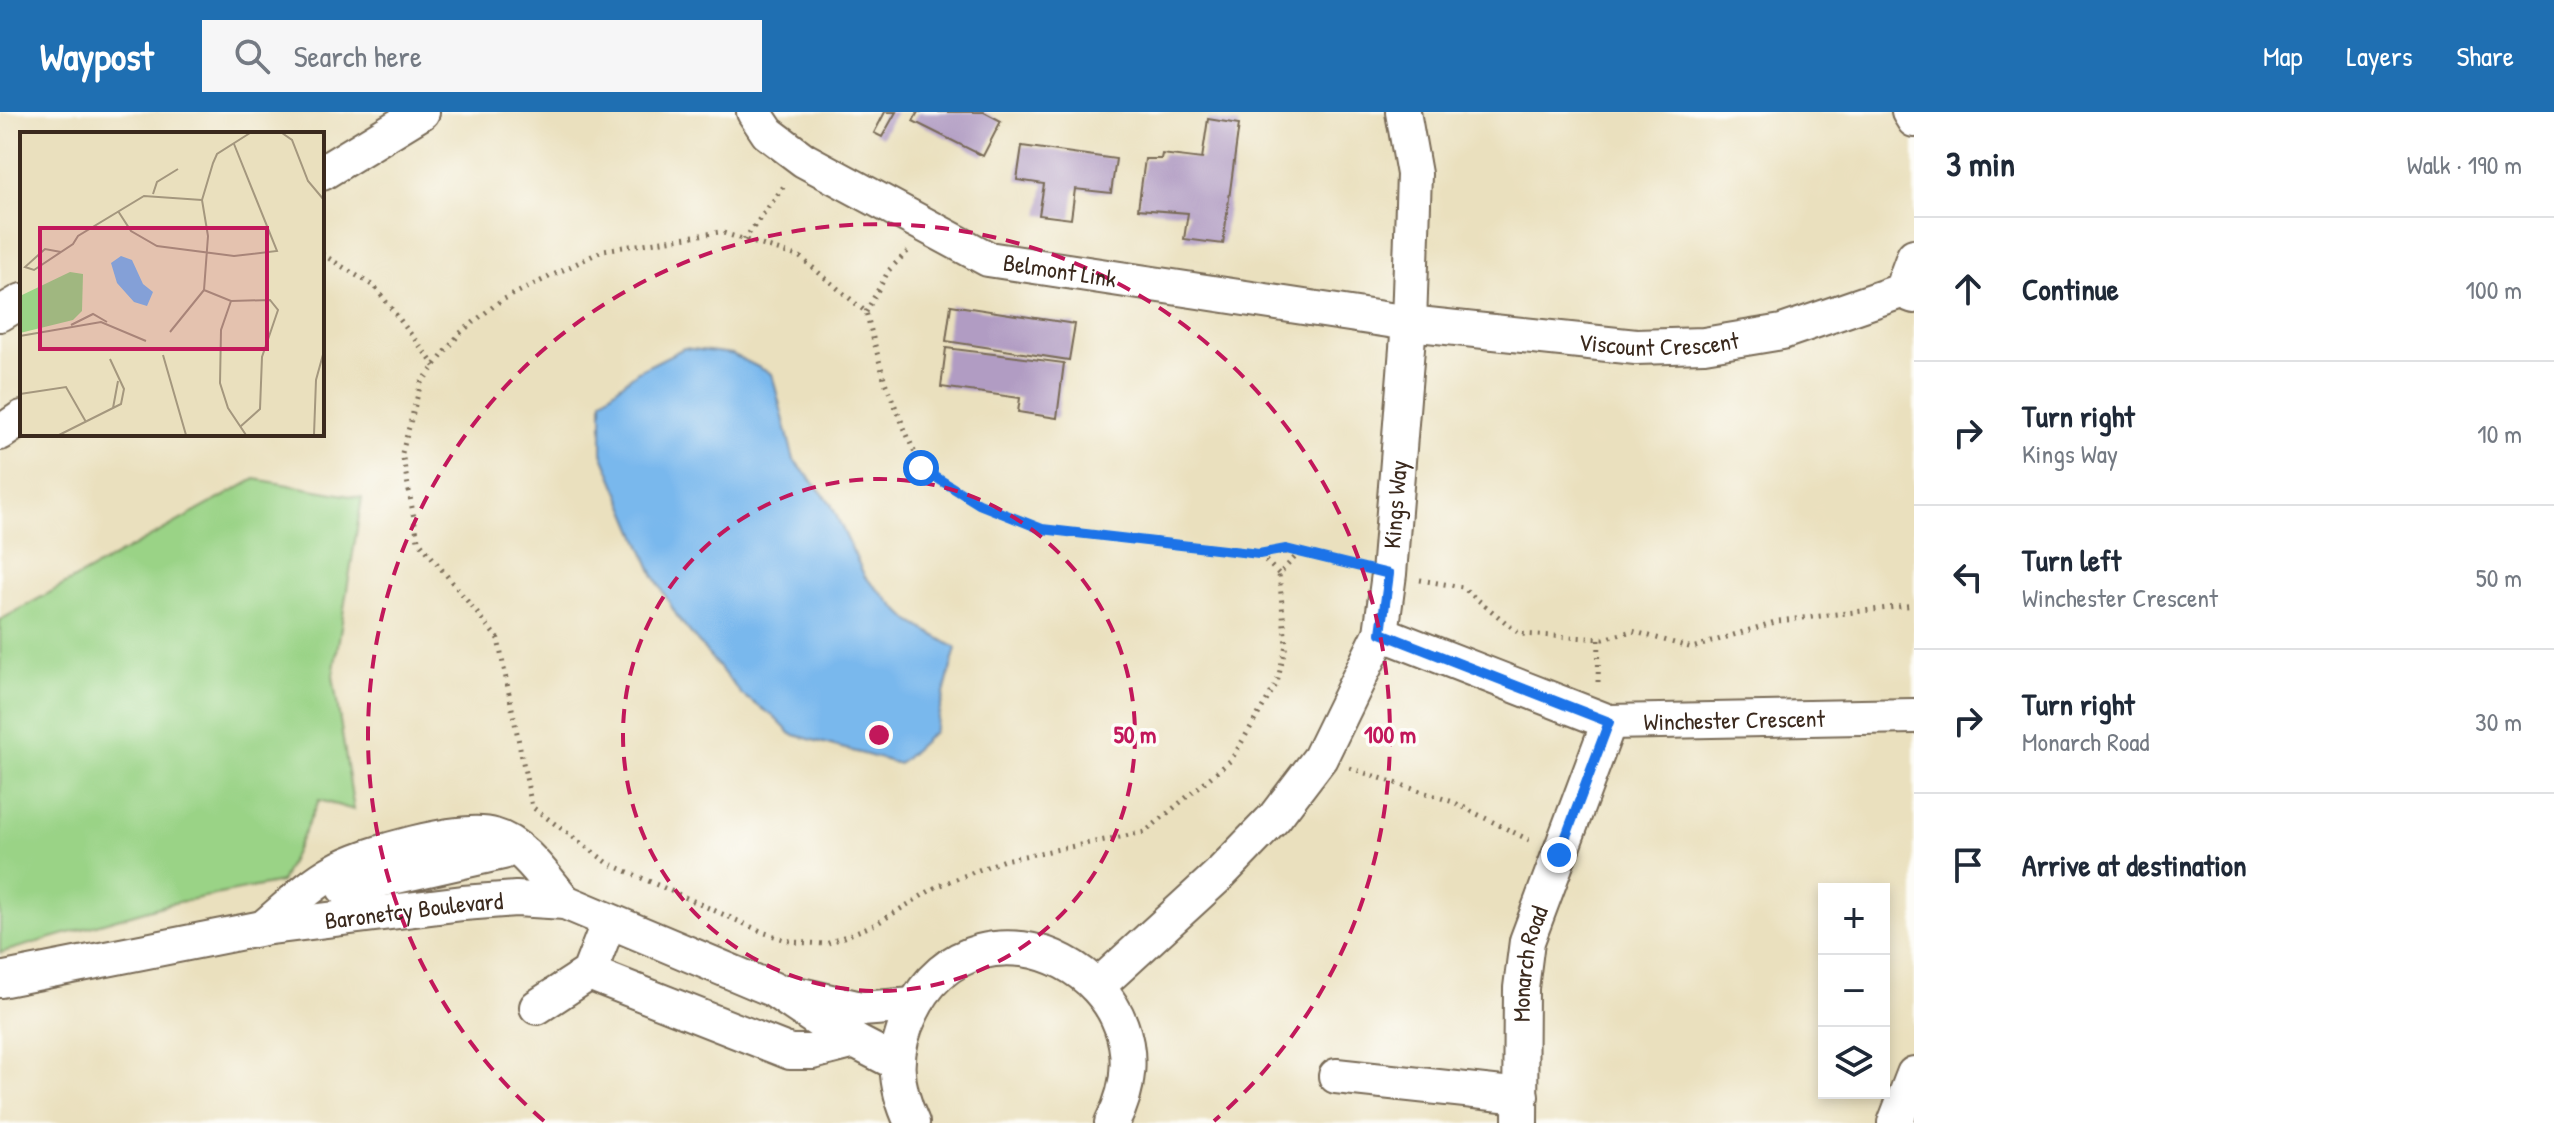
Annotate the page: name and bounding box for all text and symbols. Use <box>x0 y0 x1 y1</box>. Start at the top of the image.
search box <box>202 20 762 92</box>
text: Waypost <box>40 30 154 82</box>
icon: search <box>230 34 274 78</box>
text: Search here <box>294 36 422 76</box>
text: Map <box>2263 37 2303 75</box>
text: Layers <box>2347 37 2412 75</box>
text: Share <box>2456 37 2514 75</box>
inset map <box>20 132 324 436</box>
text: 3 min <box>1946 141 2015 187</box>
text: Walk · 190 m <box>2407 147 2522 182</box>
street label: Belmont Link <box>1001 246 1119 294</box>
icon: ahead <box>1946 267 1990 311</box>
text: Continue <box>2022 269 2119 309</box>
text: 100 m <box>2466 272 2522 307</box>
street label: Viscount Crescent <box>1577 323 1742 363</box>
text: Turn right <box>2022 396 2135 436</box>
icon: right <box>1946 411 1990 455</box>
text: 10 m <box>2477 416 2522 451</box>
text: Kings Way <box>2022 436 2118 471</box>
route start <box>903 450 939 486</box>
street label: Kings Way <box>1375 459 1414 550</box>
text: Turn left <box>2022 540 2121 580</box>
icon: left <box>1946 555 1990 599</box>
text: 50 m <box>2476 560 2522 595</box>
text: Winchester Crescent <box>2022 580 2218 615</box>
text: Turn right <box>2022 684 2135 724</box>
icon: right <box>1946 699 1990 743</box>
street label: Winchester Crescent <box>1643 702 1826 737</box>
text: 30 m <box>2475 704 2522 739</box>
text: 50 m <box>1114 718 1156 750</box>
text: 100 m <box>1364 718 1416 750</box>
centre of rings <box>865 721 893 749</box>
text: Monarch Road <box>2022 724 2150 759</box>
route end <box>1541 837 1577 873</box>
icon: arrive <box>1946 843 1990 887</box>
text: Arrive at destination <box>2022 845 2247 885</box>
map controls <box>1818 883 1890 1099</box>
button: + <box>1818 883 1890 955</box>
street label: Baronetcy Boulevard <box>323 884 504 936</box>
street label: Monarch Road <box>1505 901 1555 1022</box>
button: − <box>1818 955 1890 1027</box>
button: layers <box>1818 1027 1890 1099</box>

